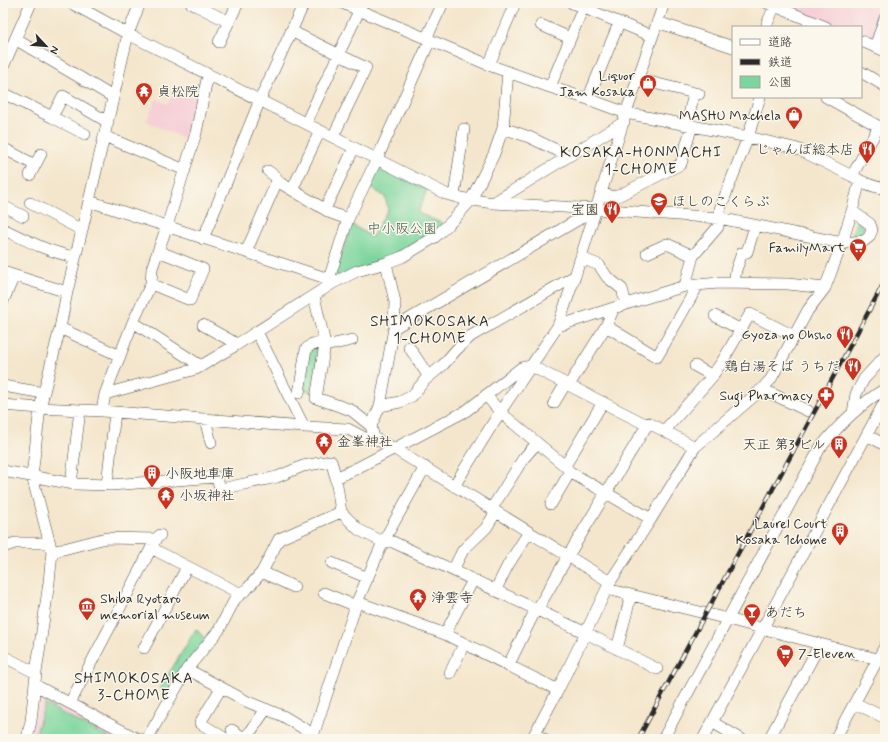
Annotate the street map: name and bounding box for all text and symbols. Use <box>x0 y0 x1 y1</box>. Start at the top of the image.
north arrow <box>26 26 66 66</box>
legend <box>732 26 862 98</box>
text: 道路 <box>768 35 792 51</box>
text: N <box>46 44 62 56</box>
text: 鉄道 <box>768 55 792 71</box>
place label: Liquor Jam Kosaka <box>559 67 635 101</box>
shop icon: Liquor Jam Kosaka <box>638 73 658 98</box>
text: 公園 <box>768 75 792 91</box>
temple icon: 貞松院 <box>134 81 154 106</box>
place label: 貞松院 <box>157 83 199 101</box>
shop icon: MASHU Machela <box>784 105 804 130</box>
place label: MASHU Machela <box>679 107 781 125</box>
restaurant icon: じゃんぼ総本店 <box>857 139 877 164</box>
place label: じゃんぼ総本店 <box>756 141 854 159</box>
district label: KOSAKA-HONMACHI 1-CHOME <box>560 143 722 180</box>
school or university icon: ほしのこくらぶ <box>649 191 669 216</box>
place label: ほしのこくらぶ <box>672 193 770 211</box>
restaurant icon: 宝園 <box>602 199 622 224</box>
place label: 宝園 <box>571 201 599 219</box>
park label: 中小阪公園 <box>367 220 437 238</box>
supermarket icon: FamilyMart <box>848 237 868 262</box>
place label: FamilyMart <box>769 239 846 257</box>
district label: SHIMOKOSAKA 1-CHOME <box>370 312 490 349</box>
restaurant icon: Gyoza no Ohsho <box>835 324 855 349</box>
place label: Gyoza no Ohsho <box>742 326 832 344</box>
restaurant icon: 鶏白湯そば うちだ <box>843 356 863 381</box>
place label: 鶏白湯そば うちだ <box>724 358 840 376</box>
pharmacy icon: Sugi Pharmacy <box>816 385 836 410</box>
place label: Sugi Pharmacy <box>719 387 813 407</box>
temple icon: 金峯神社 <box>314 431 334 456</box>
place label: 金峯神社 <box>337 433 393 451</box>
building icon: 天正 第3 ビル <box>829 434 849 459</box>
place label: 天正 第3 ビル <box>742 436 826 454</box>
building icon: 小阪地車庫 <box>142 463 162 488</box>
place label: 小阪地車庫 <box>165 465 235 483</box>
temple icon: 小坂神社 <box>156 485 176 510</box>
place label: 小坂神社 <box>179 487 235 505</box>
place label: Laurel Court Kosaka 1chome <box>735 515 827 549</box>
building icon: Laurel Court Kosaka 1chome <box>830 521 850 546</box>
temple icon: 浄雲寺 <box>408 587 428 612</box>
place label: 浄雲寺 <box>431 589 473 607</box>
place label: Shiba Ryotaro memorial museum <box>100 590 210 624</box>
museum icon: Shiba Ryotaro memorial museum <box>77 596 97 621</box>
bar icon: あだち <box>742 602 762 627</box>
place label: あだち <box>765 604 807 622</box>
supermarket icon: 7-Eleven <box>775 643 795 668</box>
place label: 7-Eleven <box>798 645 856 663</box>
district label: SHIMOKOSAKA 3-CHOME <box>74 669 194 706</box>

